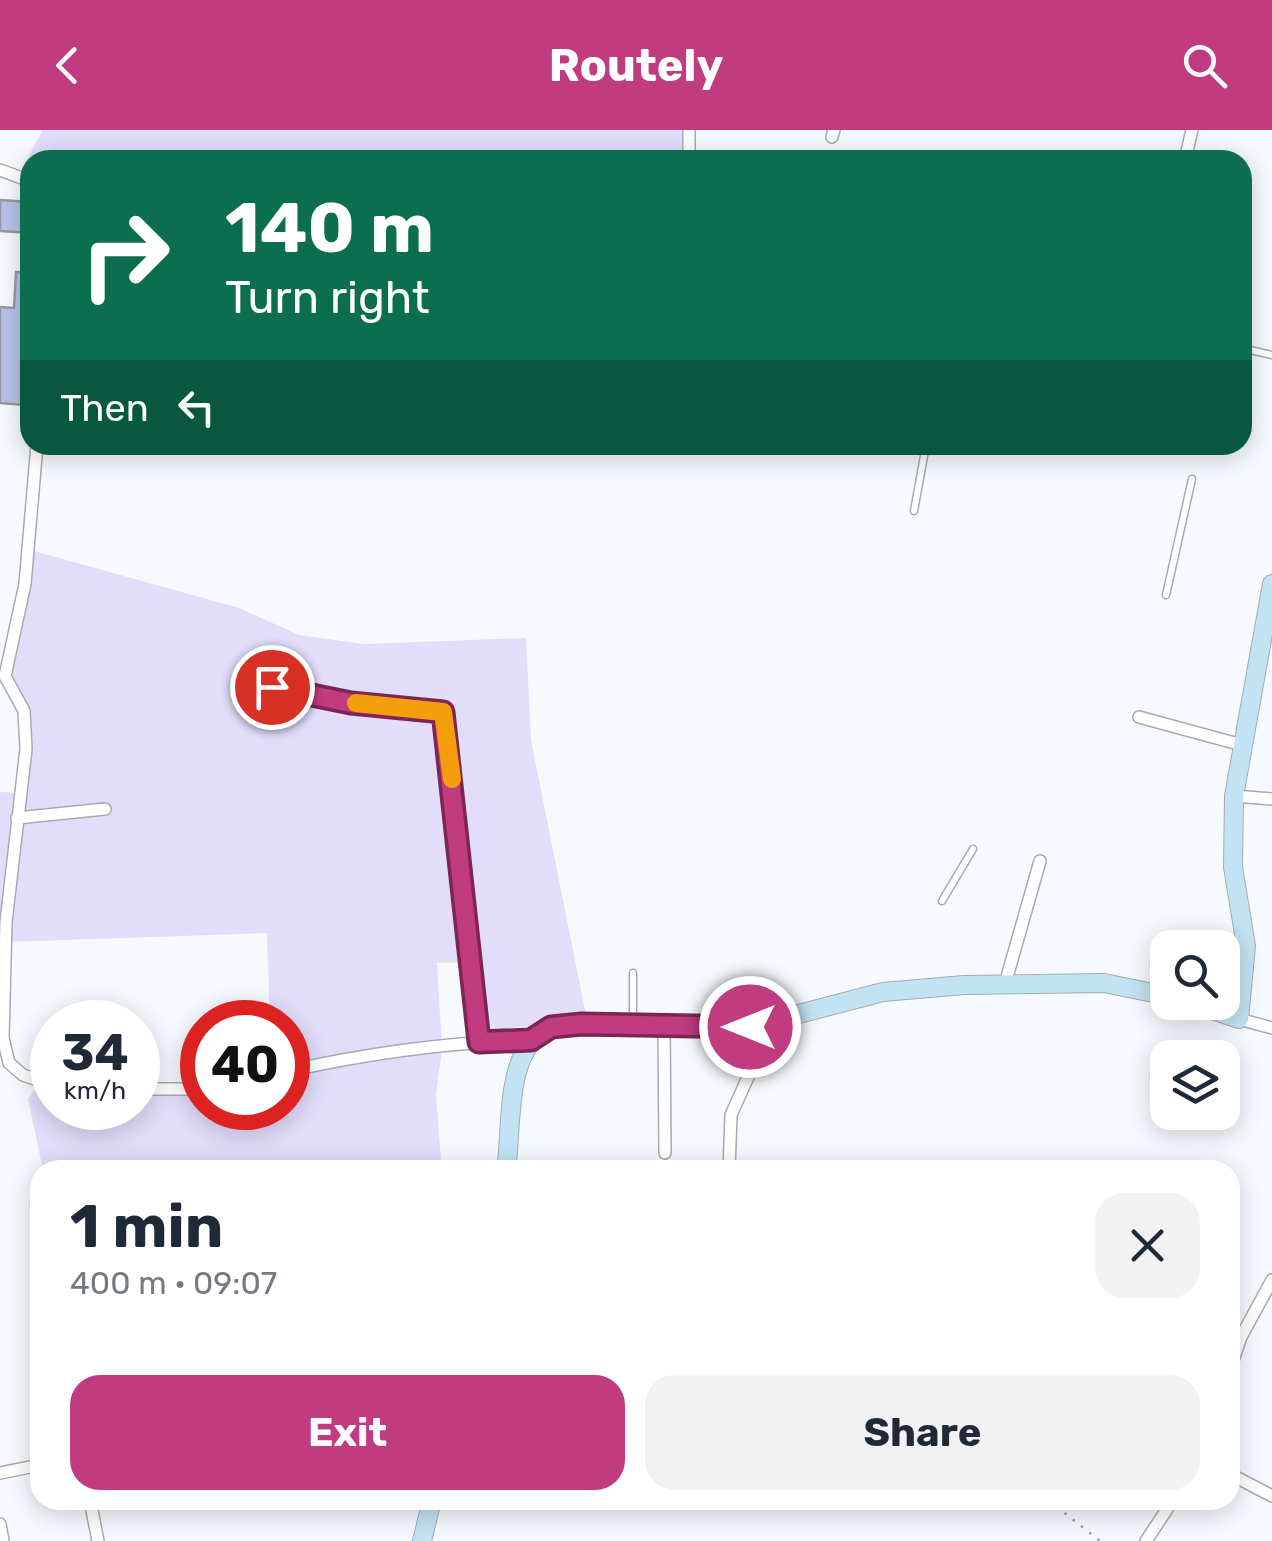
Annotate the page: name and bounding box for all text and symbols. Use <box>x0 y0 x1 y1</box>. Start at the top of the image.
icon: back <box>40 38 95 93</box>
icon: search <box>1177 38 1232 93</box>
text: Routely <box>549 39 723 92</box>
text: 140 m <box>225 187 434 270</box>
icon: right <box>60 190 190 320</box>
text: Turn right <box>225 271 429 324</box>
icon: left <box>169 380 224 435</box>
text: Then <box>60 385 149 431</box>
pin <box>230 645 315 730</box>
icon: arrive <box>245 660 300 715</box>
map controls <box>1150 930 1240 1130</box>
button: search <box>1150 930 1240 1020</box>
position arrow <box>698 975 802 1079</box>
speed limit sign: 40 <box>180 1000 310 1130</box>
text: 34 <box>61 1023 129 1083</box>
button: layers <box>1150 1040 1240 1130</box>
text: km/h <box>64 1076 126 1105</box>
text: 1 min <box>70 1191 223 1262</box>
button: close <box>1095 1193 1200 1298</box>
text: 400 m · 09:07 <box>70 1264 277 1302</box>
button: Exit <box>70 1375 625 1490</box>
button: Share <box>645 1375 1200 1490</box>

